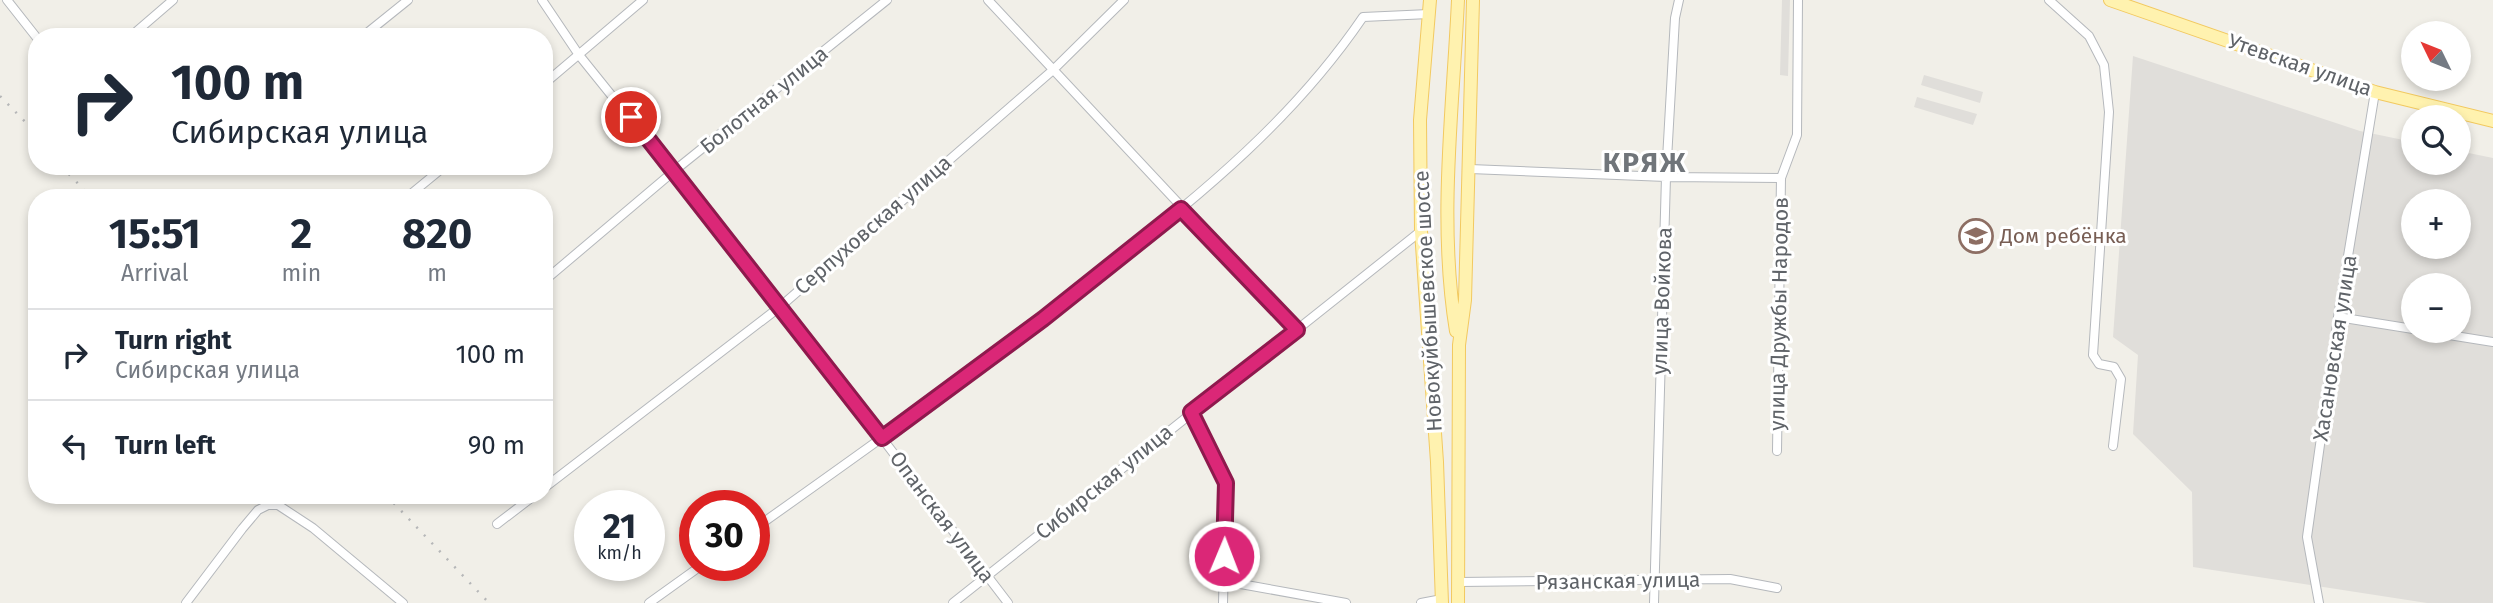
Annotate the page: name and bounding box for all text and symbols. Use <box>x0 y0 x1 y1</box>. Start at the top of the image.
north arrow <box>2401 21 2471 91</box>
map controls <box>2401 21 2471 343</box>
street label: Утевская улица <box>2225 28 2375 102</box>
street label: Болотная улица <box>695 40 833 160</box>
text: 100 m <box>171 53 304 112</box>
icon: right <box>56 56 147 147</box>
pin <box>601 87 661 147</box>
icon: arrive <box>612 98 650 136</box>
button: search <box>2401 105 2471 175</box>
text: Сибирская улица <box>171 113 428 151</box>
district label: КРЯЖ <box>1603 146 1687 179</box>
street label: Серпуховская улица <box>789 150 957 300</box>
street label: Новокуйбышевское шоссе <box>1408 170 1448 432</box>
button: + <box>2401 189 2471 259</box>
street label: улица Дружбы Народов <box>1764 197 1794 431</box>
text: 15:51 <box>109 209 201 259</box>
text: 2 <box>291 209 312 259</box>
text: 820 <box>402 209 472 259</box>
school or university icon: Дом ребёнка <box>1957 217 1995 255</box>
place label: Дом ребёнка <box>1999 223 2127 249</box>
street label: улица Войкова <box>1646 227 1678 375</box>
street label: Хасановская улица <box>2307 253 2363 443</box>
text: Arrival <box>121 259 188 287</box>
text: min <box>282 259 321 287</box>
text: m <box>427 259 447 287</box>
button: − <box>2401 273 2471 343</box>
text: Turn right <box>115 325 232 356</box>
icon: right <box>56 336 94 374</box>
text: 100 m <box>456 339 525 370</box>
text: Сибирская улица <box>115 356 300 384</box>
street label: Сибирская улица <box>1030 419 1178 545</box>
icon: left <box>56 427 94 465</box>
text: Turn left <box>115 430 216 461</box>
text: 90 m <box>468 430 525 461</box>
street label: Опанская улица <box>884 446 1000 588</box>
speed limit sign: 30 <box>679 490 770 581</box>
text: 21 <box>603 505 636 547</box>
position arrow <box>1187 519 1261 593</box>
text: km/h <box>597 542 642 564</box>
street label: Рязанская улица <box>1535 567 1701 595</box>

